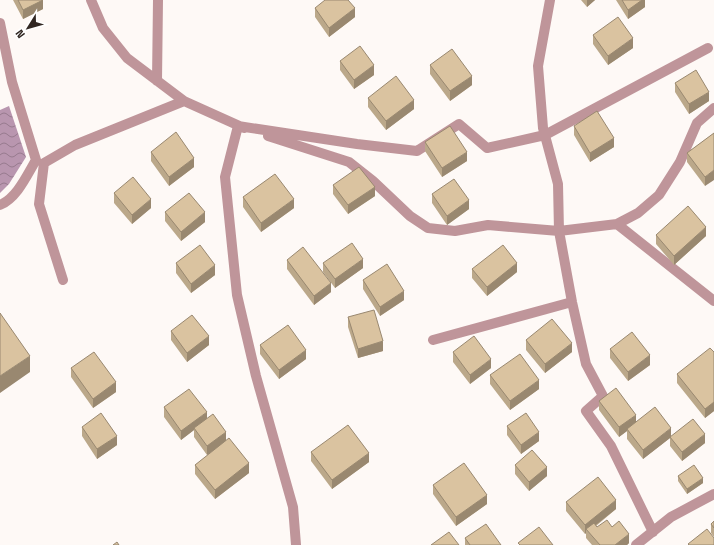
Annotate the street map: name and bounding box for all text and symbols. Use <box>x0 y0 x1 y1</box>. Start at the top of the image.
north arrow <box>8 8 48 48</box>
text: N <box>12 27 28 41</box>

